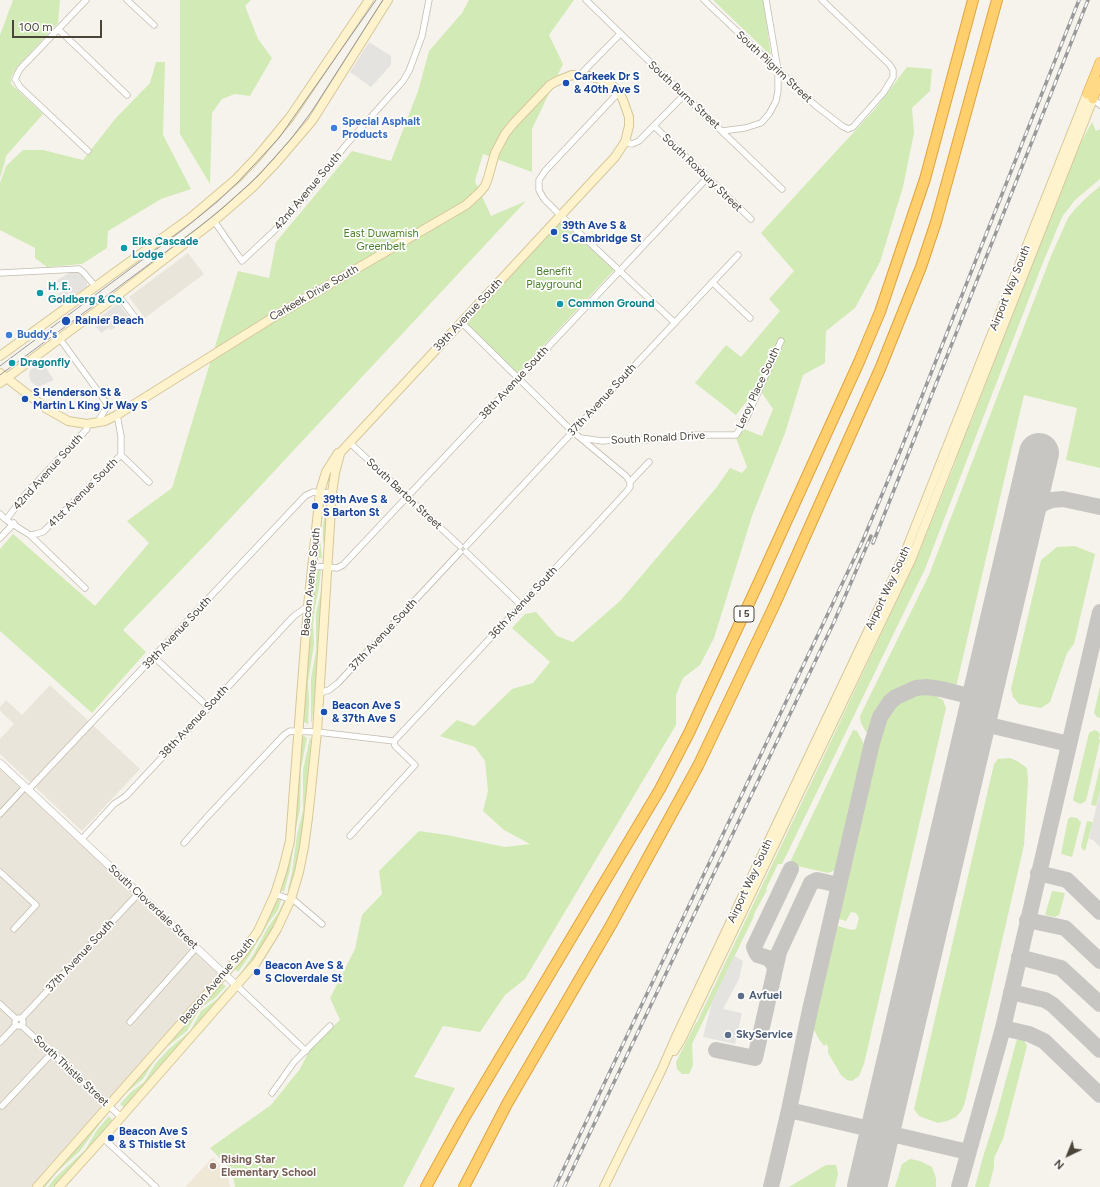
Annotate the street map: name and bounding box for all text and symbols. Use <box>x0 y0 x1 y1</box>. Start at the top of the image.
scale bar <box>14 12 104 38</box>
text: 100 m <box>19 20 53 34</box>
street label: South Pilgrim Street <box>733 28 815 106</box>
street label: South Burns Street <box>645 58 723 132</box>
place label: Carkeek Dr S & 40th Ave S <box>574 70 640 96</box>
marker: Carkeek Dr S & 40th Ave S <box>561 78 571 88</box>
place label: Special Asphalt Products <box>342 115 420 141</box>
marker: Special Asphalt Products <box>329 123 339 133</box>
street label: South Roxbury Street <box>659 131 745 215</box>
street label: 42nd Avenue South <box>272 149 344 233</box>
place label: 39th Ave S & S Cambridge St <box>562 219 641 245</box>
park label: East Duwamish Greenbelt <box>343 227 419 253</box>
marker: 39th Ave S & S Cambridge St <box>549 227 559 237</box>
place label: Elks Cascade Lodge <box>132 235 198 261</box>
marker: Elks Cascade Lodge <box>119 243 129 253</box>
street label: Airport Way South <box>987 243 1033 333</box>
street label: Carkeek Drive South <box>267 262 361 324</box>
park label: Benefit Playground <box>526 265 582 291</box>
street label: 39th Avenue South <box>431 276 505 354</box>
place label: H. E. Goldberg & Co. <box>48 280 125 306</box>
marker: H. E. Goldberg & Co. <box>35 288 45 298</box>
place label: Common Ground <box>568 297 655 311</box>
marker: Common Ground <box>555 299 565 309</box>
place label: Rainier Beach <box>75 314 144 328</box>
marker: Rainier Beach <box>60 315 72 327</box>
place label: Buddy's <box>17 328 57 342</box>
marker: Buddy's <box>4 330 14 340</box>
street label: 38th Avenue South <box>477 344 551 422</box>
street label: Leroy Place South <box>733 345 783 431</box>
place label: Dragonfly <box>20 356 70 370</box>
marker: Dragonfly <box>7 358 17 368</box>
street label: 37th Avenue South <box>565 361 639 439</box>
place label: S Henderson St & Martin L King Jr Way S <box>33 386 147 412</box>
marker: S Henderson St & Martin L King Jr Way S <box>20 394 30 404</box>
street label: South Ronald Drive <box>611 429 705 447</box>
street label: 42nd Avenue South <box>10 431 86 513</box>
street label: 41st Avenue South <box>46 456 120 530</box>
street label: South Barton Street <box>363 456 445 532</box>
place label: 39th Ave S & S Barton St <box>323 493 387 519</box>
marker: 39th Ave S & S Barton St <box>310 501 320 511</box>
street label: Beacon Avenue South <box>299 527 323 637</box>
street label: Airport Way South <box>863 544 913 632</box>
street label: 36th Avenue South <box>486 564 560 642</box>
street label: 39th Avenue South <box>140 594 214 672</box>
street label: 37th Avenue South <box>346 596 420 674</box>
road number: I 5 <box>734 606 754 622</box>
street label: 38th Avenue South <box>157 683 231 761</box>
place label: Beacon Ave S & 37th Ave S <box>332 699 401 725</box>
marker: Beacon Ave S & 37th Ave S <box>319 707 329 717</box>
street label: Airport Way South <box>725 837 775 925</box>
street label: South Cloverdale Street <box>105 862 201 952</box>
street label: 37th Avenue South <box>43 917 117 995</box>
street label: Beacon Avenue South <box>177 935 257 1027</box>
place label: Beacon Ave S & S Cloverdale St <box>265 959 343 985</box>
marker: Beacon Ave S & S Cloverdale St <box>252 967 262 977</box>
place label: Avfuel <box>749 989 782 1003</box>
marker: Avfuel <box>736 991 746 1001</box>
place label: SkyService <box>736 1028 793 1042</box>
marker: SkyService <box>723 1030 733 1040</box>
street label: South Thistle Street <box>31 1033 111 1109</box>
place label: Beacon Ave S & S Thistle St <box>119 1125 188 1151</box>
marker: Beacon Ave S & S Thistle St <box>106 1133 116 1143</box>
north arrow <box>1048 1135 1088 1175</box>
place label: Rising Star Elementary School <box>221 1153 316 1179</box>
text: N <box>1052 1156 1067 1172</box>
marker: Rising Star Elementary School <box>208 1161 218 1171</box>

